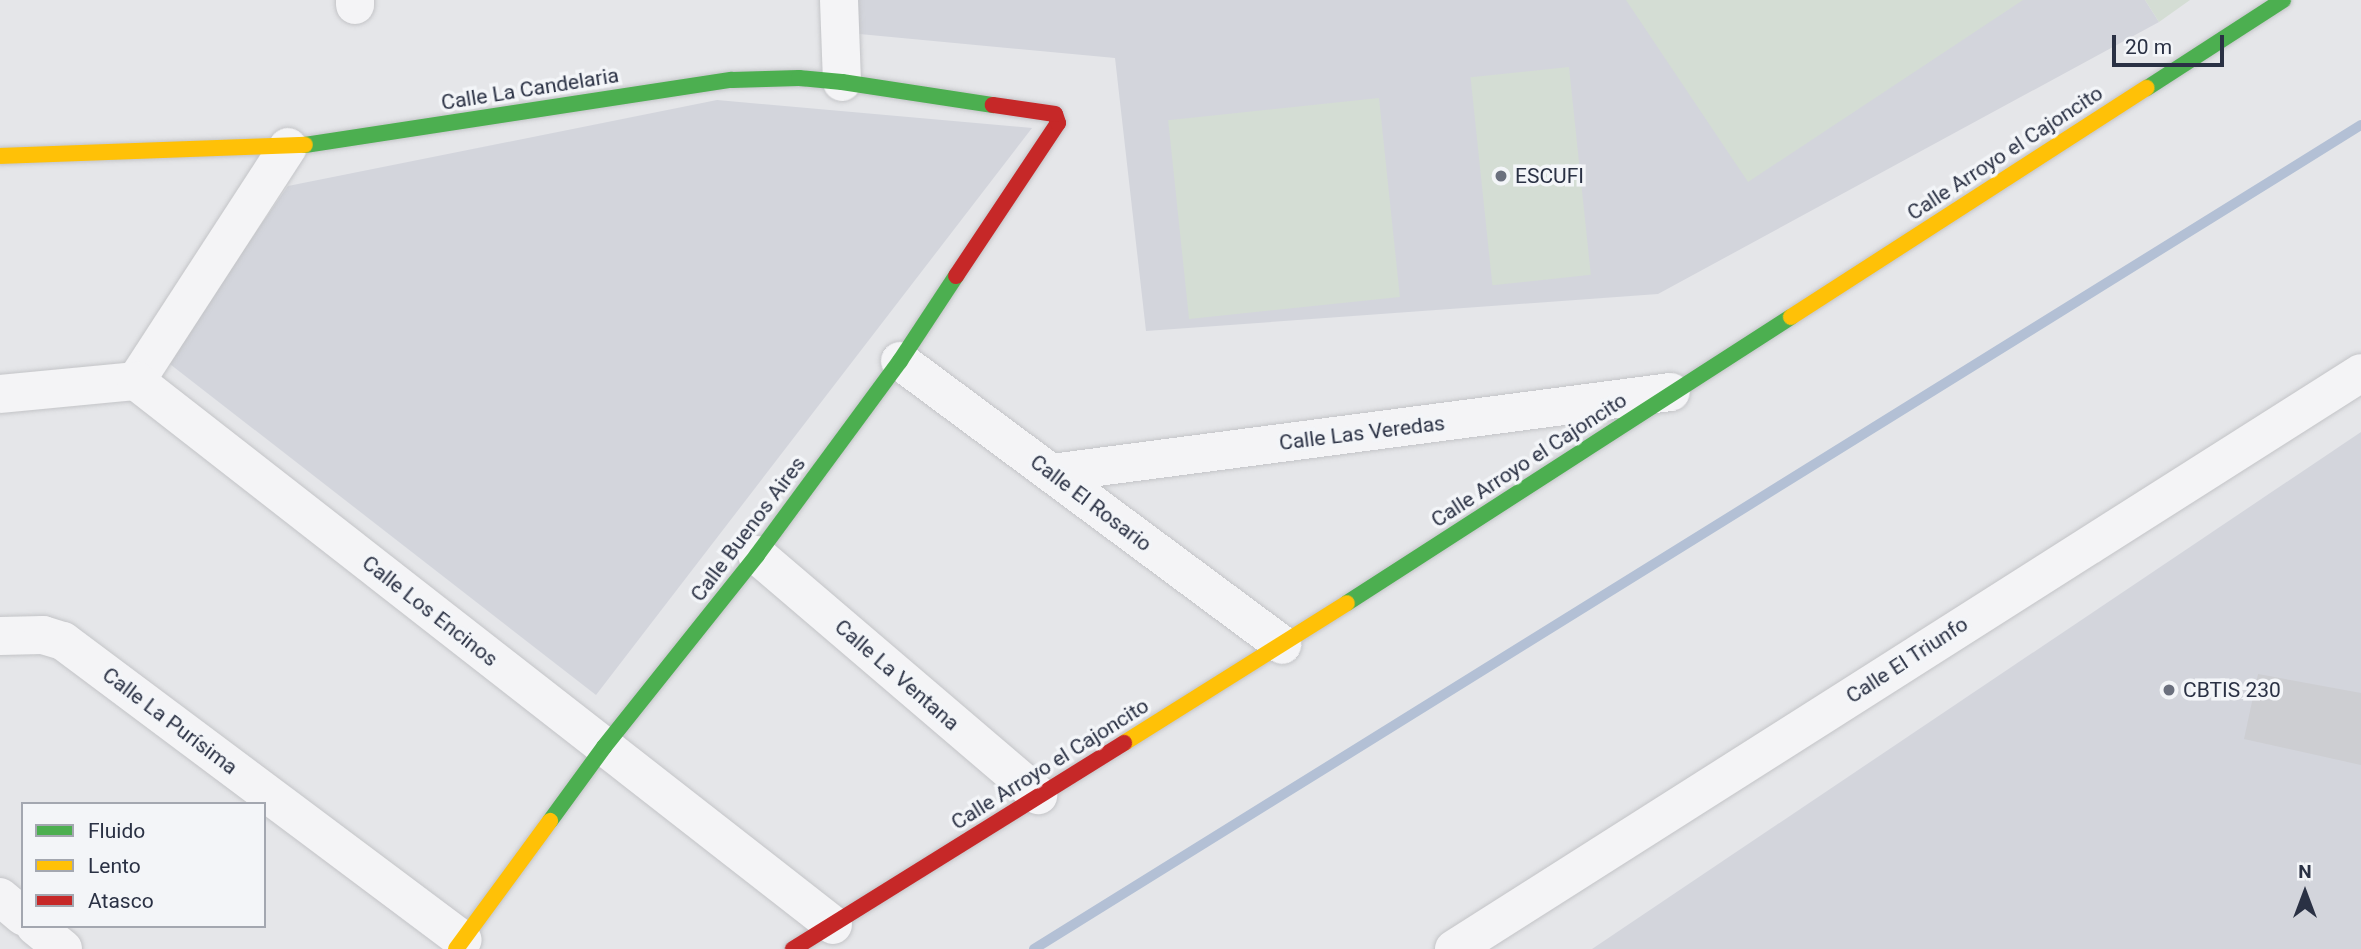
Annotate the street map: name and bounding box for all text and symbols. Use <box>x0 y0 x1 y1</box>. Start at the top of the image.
scale bar <box>2116 21 2228 65</box>
text: 20 m <box>2125 35 2172 59</box>
street label: Calle La Candelaria <box>439 63 621 115</box>
street label: Calle Arroyo el Cajoncito <box>1903 80 2107 226</box>
place label: ESCUFI <box>1515 163 1584 189</box>
marker: ESCUFI <box>1493 168 1509 184</box>
street label: Calle Arroyo el Cajoncito <box>1427 387 1631 533</box>
street label: Calle Las Veredas <box>1278 410 1446 456</box>
street label: Calle El Rosario <box>1025 449 1157 557</box>
street label: Calle Buenos Aires <box>685 452 811 606</box>
street label: Calle Los Encinos <box>357 550 503 672</box>
street label: Calle El Triunfo <box>1841 611 1973 709</box>
street label: Calle La Ventana <box>830 614 964 736</box>
street label: Calle La Purísima <box>98 662 242 780</box>
place label: CBTIS 230 <box>2183 677 2281 703</box>
marker: CBTIS 230 <box>2161 682 2177 698</box>
street label: Calle Arroyo el Cajoncito <box>947 693 1153 835</box>
legend <box>21 802 266 928</box>
text: Fluido <box>88 819 145 843</box>
text: Lento <box>88 854 141 878</box>
north arrow <box>2270 858 2340 928</box>
text: N <box>2298 860 2312 883</box>
text: Atasco <box>88 889 154 913</box>

